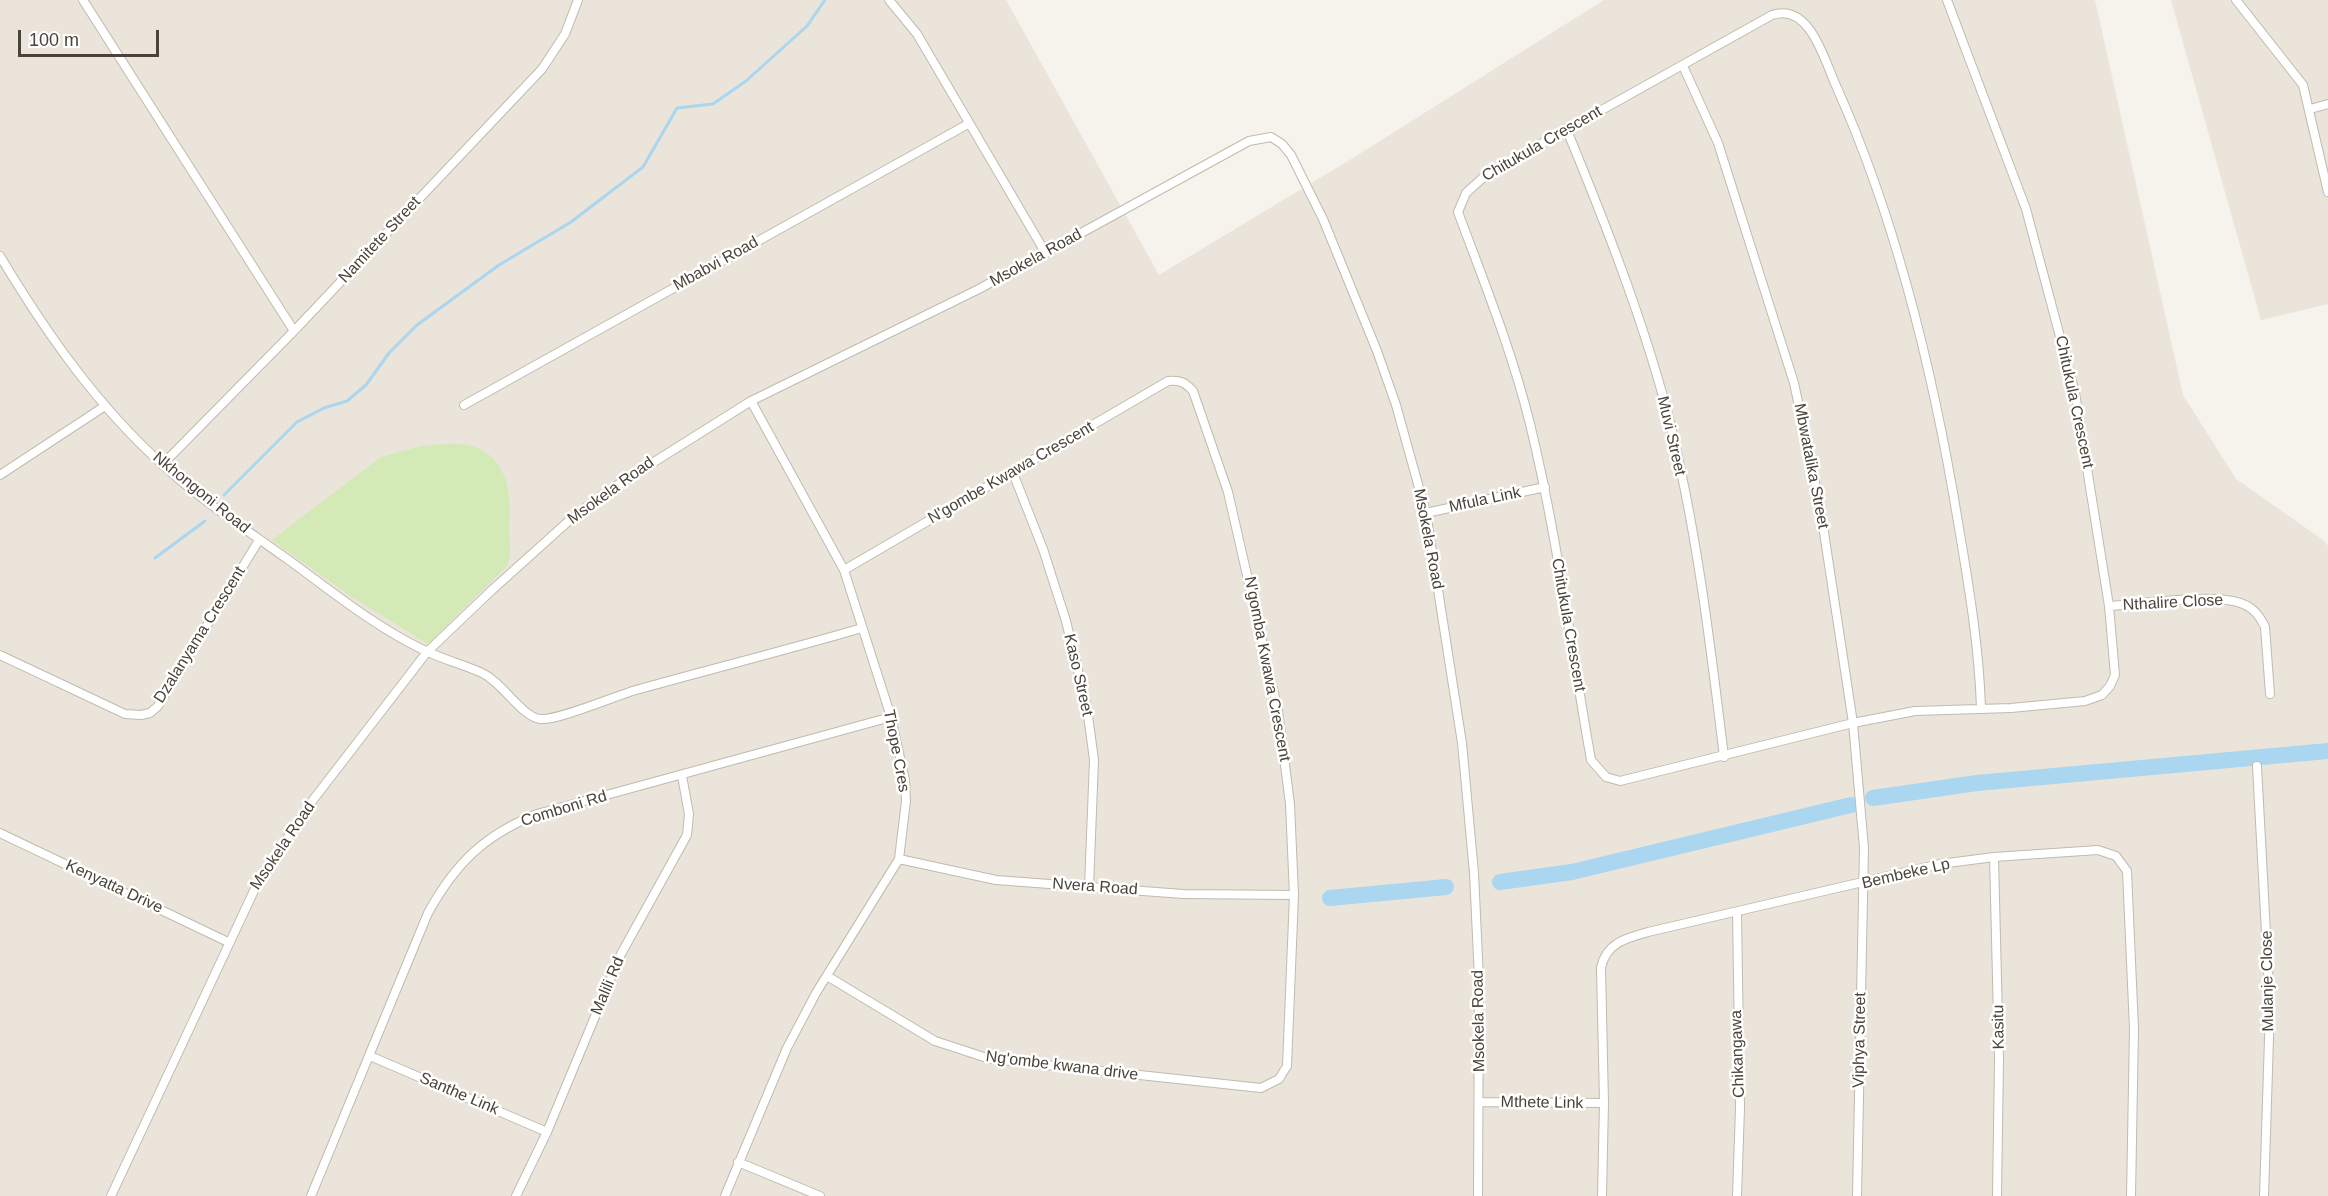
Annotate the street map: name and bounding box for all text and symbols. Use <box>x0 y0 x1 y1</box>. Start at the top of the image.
scale bar <box>21 18 162 56</box>
text: 100 m <box>29 30 79 50</box>
street label: Chitukula Crescent <box>1479 102 1605 186</box>
street label: Namitete Street <box>335 193 425 287</box>
street label: Msokela Road <box>987 225 1085 291</box>
street label: Mbabvi Road <box>670 233 762 295</box>
street label: Chitukula Crescent <box>2051 334 2097 470</box>
street label: Muvi Street <box>1653 394 1689 478</box>
street label: Mbwatalika Street <box>1789 402 1833 530</box>
street label: N'gombe Kwawa Crescent <box>925 418 1097 528</box>
street label: Nkhongoni Road <box>149 448 253 538</box>
street label: Msokela Road <box>564 453 658 529</box>
street label: Mfula Link <box>1447 483 1523 517</box>
street label: Msokela Road <box>1409 487 1447 591</box>
street label: Chitukula Crescent <box>1547 557 1589 693</box>
street label: Dzalanyama Crescent <box>150 563 250 707</box>
street label: N'gomba Kwawa Crescent <box>1240 575 1294 763</box>
street label: Nthalire Close <box>2122 591 2224 615</box>
street label: Kaso Street <box>1059 632 1097 718</box>
street label: Thope Cres <box>879 708 913 794</box>
street label: Comboni Rd <box>519 787 609 831</box>
street label: Msokela Road <box>246 798 320 894</box>
street label: Bembeke Lp <box>1860 855 1952 893</box>
street label: Kenyatta Drive <box>62 856 166 918</box>
street label: Nvera Road <box>1052 874 1138 900</box>
street label: Mulanje Close <box>2258 930 2278 1032</box>
street label: Malili Rd <box>587 954 629 1018</box>
street label: Msokela Road <box>1469 970 1489 1072</box>
street label: Viphya Street <box>1850 992 1870 1088</box>
street label: Kasitu <box>1989 1005 2009 1049</box>
street label: Chikangawa <box>1727 1010 1749 1098</box>
street label: Ng'ombe kwana drive <box>985 1047 1139 1085</box>
street label: Santhe Link <box>416 1069 502 1119</box>
street label: Mthete Link <box>1500 1093 1584 1113</box>

